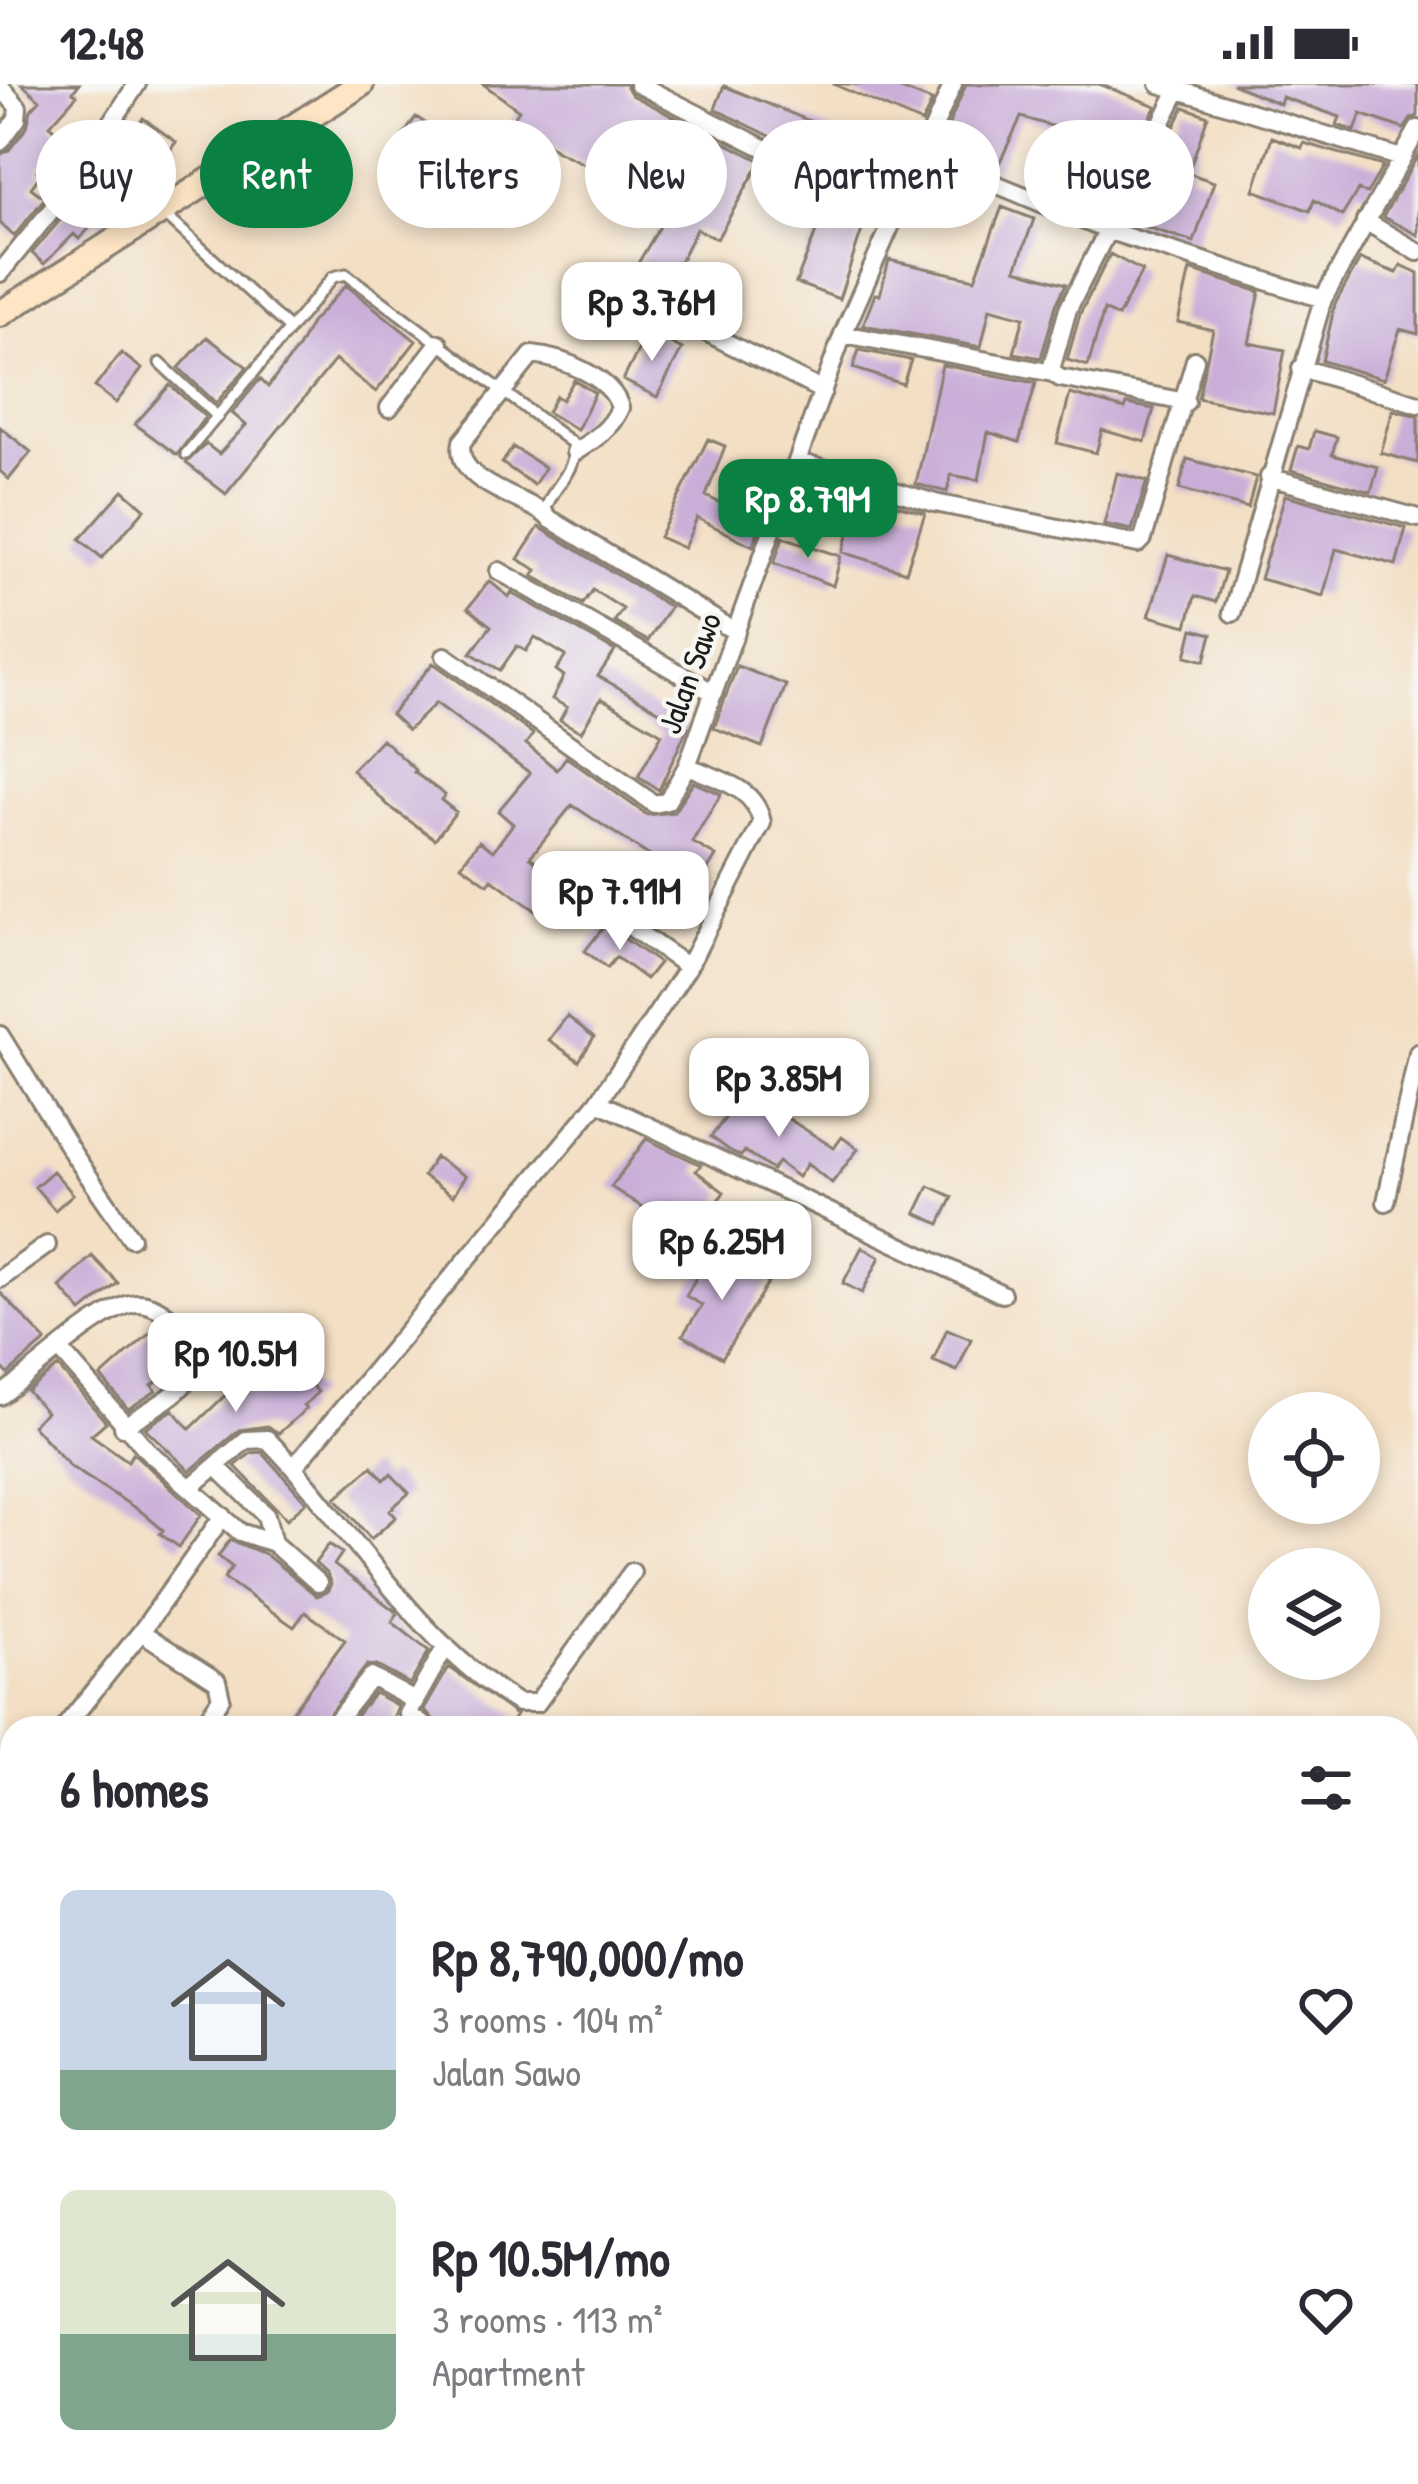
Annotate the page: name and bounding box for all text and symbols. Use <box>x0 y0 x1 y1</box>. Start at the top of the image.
text: 12:48 <box>60 12 144 73</box>
chip: Buy <box>36 120 176 228</box>
chip: Rent <box>200 120 353 228</box>
chip: Filters <box>377 120 561 228</box>
chip: New <box>585 120 727 228</box>
chip: Apartment <box>751 120 1000 228</box>
chip: House <box>1024 120 1194 228</box>
pin: Rp 3.76M <box>528 262 776 364</box>
text: Rp 3.76M <box>588 274 716 327</box>
pin: Rp 8.79M <box>684 459 932 561</box>
text: Rp 8.79M <box>745 471 871 524</box>
street label: Jalan Sawo <box>647 606 731 740</box>
pin: Rp 7.91M <box>496 851 744 953</box>
text: Rp 7.91M <box>559 863 681 916</box>
pin: Rp 3.85M <box>655 1038 903 1140</box>
text: Rp 3.85M <box>716 1050 842 1103</box>
pin: Rp 6.25M <box>598 1201 846 1303</box>
text: Rp 6.25M <box>659 1213 785 1266</box>
pin: Rp 10.5M <box>112 1313 360 1415</box>
text: Rp 10.5M <box>174 1325 298 1378</box>
map controls <box>1248 1392 1380 1680</box>
button: locate <box>1248 1392 1380 1524</box>
button: layers <box>1248 1548 1380 1680</box>
text: 6 homes <box>60 1754 209 1823</box>
icon: filters <box>1293 1755 1359 1821</box>
text: Rp 8,790,000/mo <box>432 1923 744 1992</box>
icon: home <box>156 1938 300 2082</box>
icon: heart <box>1293 1977 1359 2043</box>
text: 3 rooms · 104 m² <box>432 1992 663 2045</box>
text: Jalan Sawo <box>432 2045 581 2098</box>
text: Rp 10.5M/mo <box>432 2223 670 2292</box>
icon: home <box>156 2238 300 2382</box>
icon: heart <box>1293 2277 1359 2343</box>
text: 3 rooms · 113 m² <box>432 2292 662 2345</box>
text: Apartment <box>432 2345 585 2398</box>

